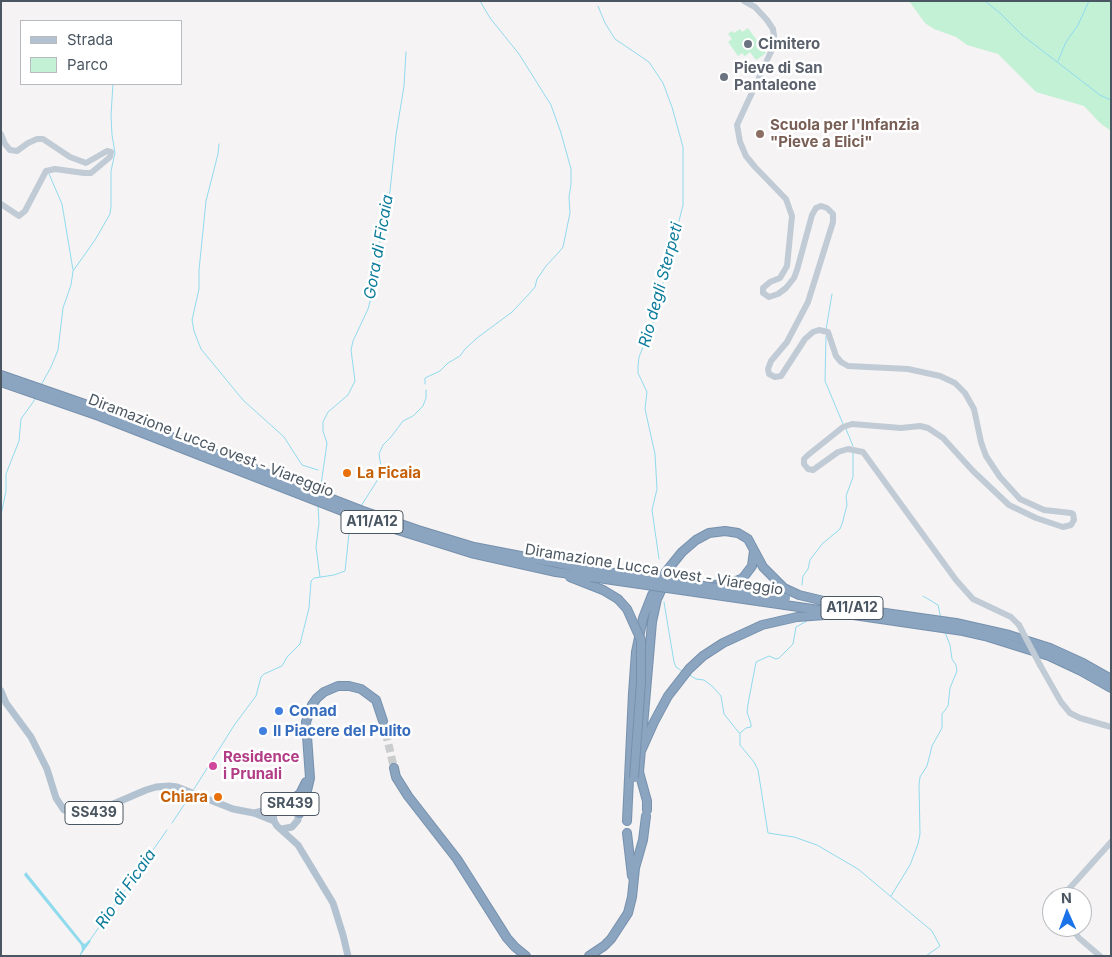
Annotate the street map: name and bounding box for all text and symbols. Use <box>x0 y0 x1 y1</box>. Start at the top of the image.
legend <box>20 20 182 85</box>
text: Strada <box>67 30 113 49</box>
place label: Cimitero <box>758 35 820 53</box>
marker: Cimitero <box>742 38 754 50</box>
text: Parco <box>67 55 108 74</box>
place label: Pieve di San Pantaleone <box>734 59 823 94</box>
marker: Pieve di San Pantaleone <box>718 71 730 83</box>
place label: Scuola per l'Infanzia "Pieve a Elici" <box>770 116 919 151</box>
marker: Scuola per l'Infanzia "Pieve a Elici" <box>754 128 766 140</box>
water label: Gora di Ficaia <box>360 193 398 301</box>
water label: Rio degli Sterpeti <box>635 221 687 349</box>
street label: Diramazione Lucca ovest - Viareggio <box>86 391 336 501</box>
place label: La Ficaia <box>357 464 421 482</box>
marker: La Ficaia <box>341 467 353 479</box>
road number: A11/A12 <box>341 511 403 534</box>
street label: Diramazione Lucca ovest - Viareggio <box>523 541 785 599</box>
road number: A11/A12 <box>821 596 883 620</box>
place label: Conad <box>289 702 337 720</box>
marker: Conad <box>273 705 285 717</box>
place label: Il Piacere del Pulito <box>273 722 411 740</box>
marker: Il Piacere del Pulito <box>257 725 269 737</box>
place label: Residence i Prunali <box>223 748 300 783</box>
marker: Residence i Prunali <box>207 760 219 772</box>
place label: Chiara <box>160 788 208 806</box>
marker: Chiara <box>212 791 224 803</box>
road number: SR439 <box>261 792 319 816</box>
road number: SS439 <box>65 801 123 824</box>
water label: Rio di Ficaia <box>92 846 160 932</box>
north arrow <box>1042 887 1092 937</box>
text: N <box>1061 889 1072 906</box>

